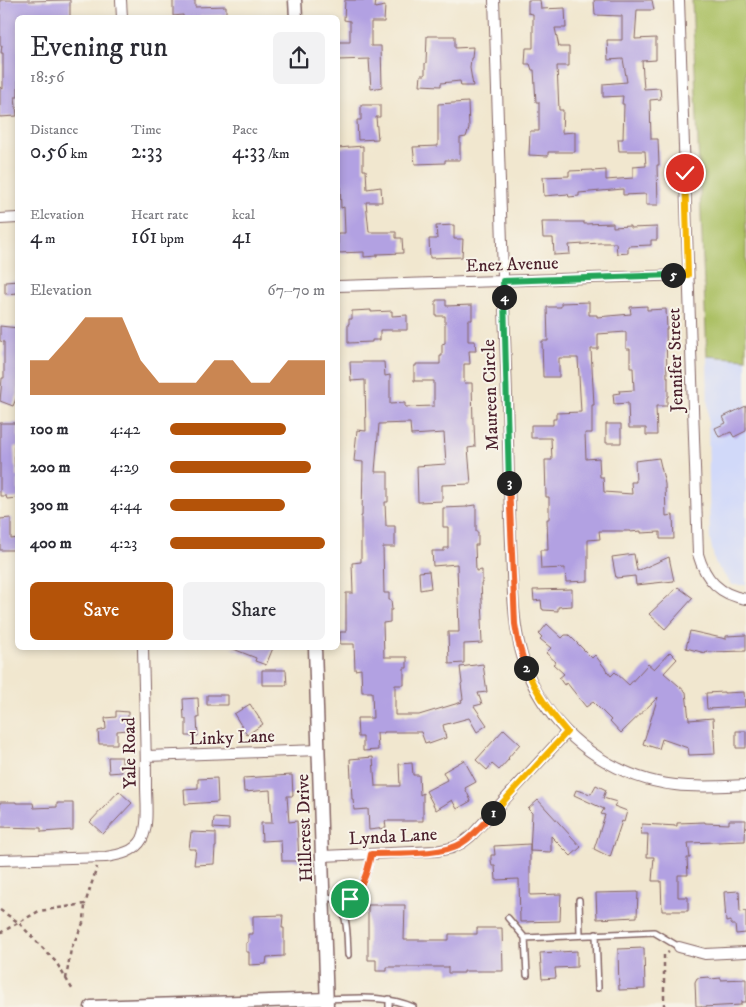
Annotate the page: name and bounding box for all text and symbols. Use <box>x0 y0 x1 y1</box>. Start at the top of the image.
text: Evening run <box>30 30 168 65</box>
button: share <box>273 32 325 84</box>
text: 18:56 <box>30 67 64 87</box>
text: Distance <box>30 121 78 139</box>
text: Time <box>131 121 161 139</box>
text: Pace <box>232 121 258 139</box>
text: 0.56 <box>30 139 67 165</box>
text: 2:33 <box>131 139 162 165</box>
text: 4:33 <box>232 139 265 165</box>
text: km <box>67 145 88 163</box>
text: /km <box>265 145 290 163</box>
pin <box>664 152 706 194</box>
icon: check <box>671 159 699 187</box>
text: Elevation <box>30 206 84 224</box>
text: Heart rate <box>131 206 188 224</box>
text: kcal <box>232 206 255 224</box>
text: 4 <box>30 224 42 250</box>
text: 161 <box>131 224 157 250</box>
text: 41 <box>232 224 252 250</box>
text: m <box>42 230 56 248</box>
text: bpm <box>157 230 184 248</box>
street label: Enez Avenue <box>465 252 559 278</box>
pin: 5 <box>660 262 686 288</box>
text: 5 <box>670 266 677 284</box>
text: Elevation <box>30 280 92 300</box>
text: 67–70 m <box>267 280 325 300</box>
pin: 4 <box>492 284 516 310</box>
text: 4 <box>500 288 509 306</box>
street label: Jennifer Street <box>663 307 689 414</box>
street label: Maureen Circle <box>478 339 504 451</box>
text: 100 m <box>30 419 69 439</box>
text: 4:42 <box>110 419 140 439</box>
text: 200 m <box>30 457 71 477</box>
text: 4:29 <box>110 457 139 477</box>
pin: 3 <box>496 470 522 496</box>
text: 3 <box>507 474 512 492</box>
text: 300 m <box>30 495 69 515</box>
text: 4:44 <box>110 495 142 515</box>
text: 400 m <box>30 533 72 553</box>
text: 4:23 <box>110 533 137 553</box>
button: Save <box>30 582 173 640</box>
button: Share <box>183 582 325 640</box>
pin: 2 <box>514 656 538 680</box>
text: 2 <box>523 659 530 677</box>
street label: Yale Road <box>118 717 142 789</box>
street label: Linky Lane <box>189 726 275 750</box>
street label: Hillcrest Drive <box>292 774 318 882</box>
pin: 1 <box>480 800 506 826</box>
text: 1 <box>491 804 496 822</box>
street label: Lynda Lane <box>348 824 438 850</box>
pin <box>329 878 371 920</box>
icon: arrive <box>336 885 364 913</box>

